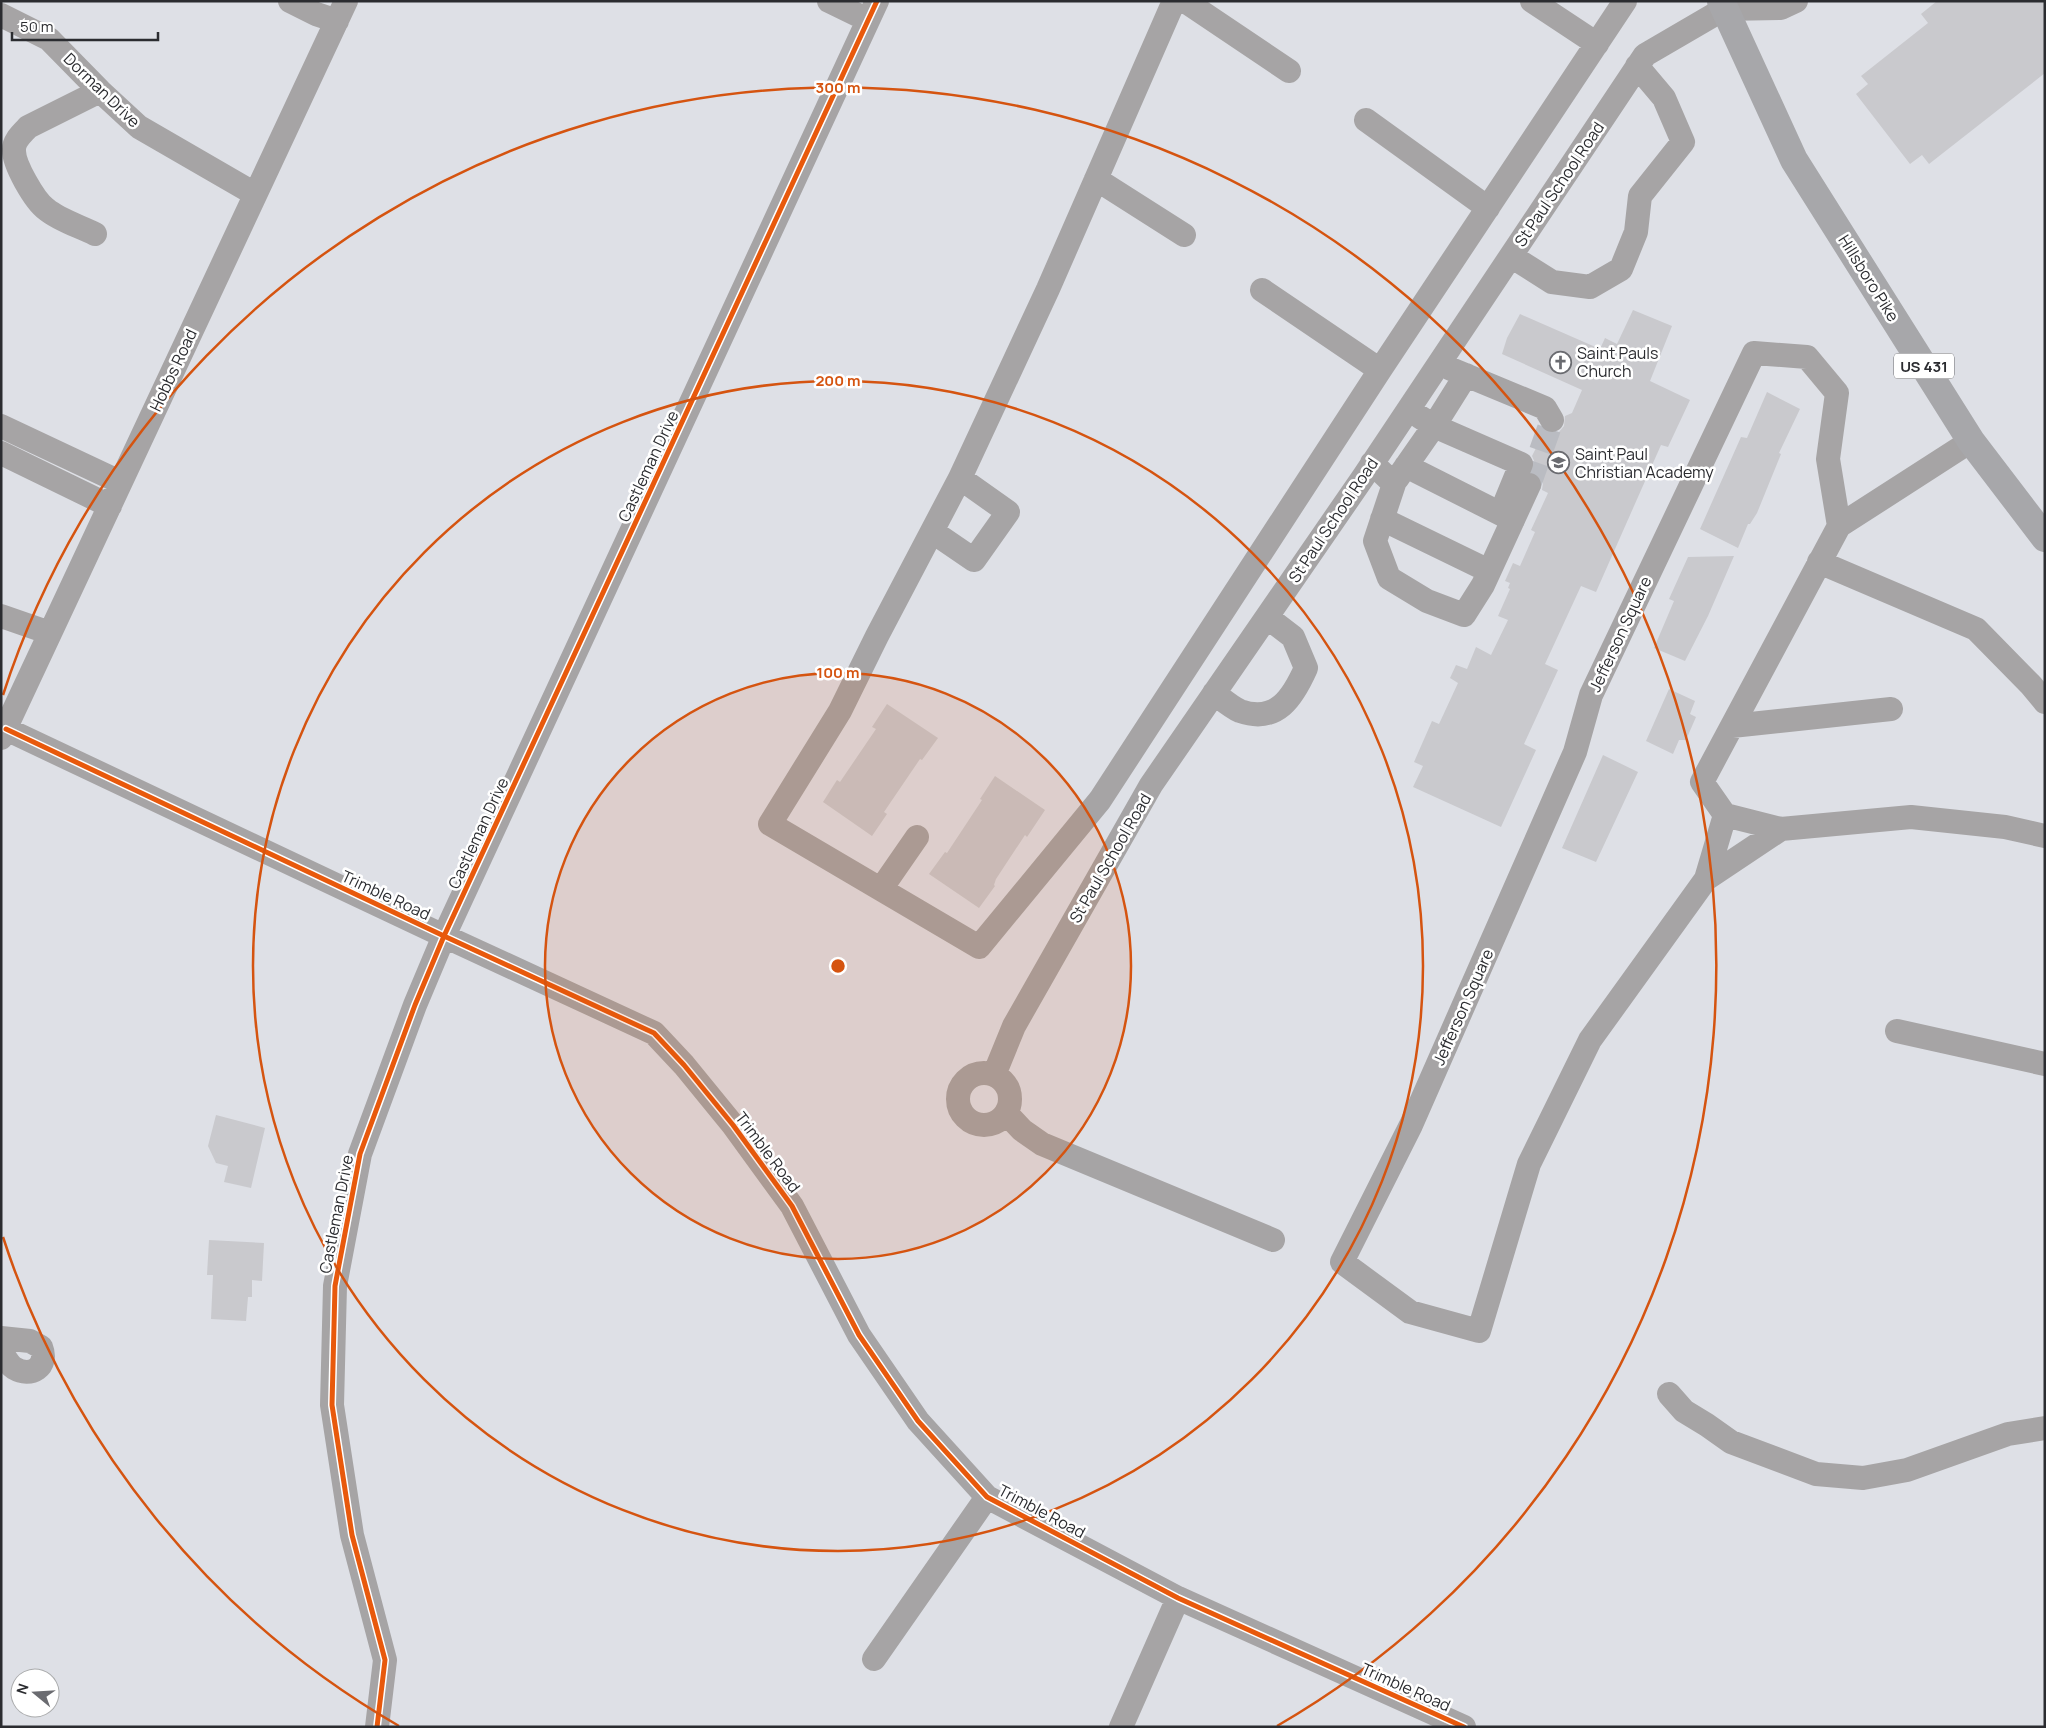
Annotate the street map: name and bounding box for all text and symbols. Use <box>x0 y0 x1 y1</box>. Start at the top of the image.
scale bar <box>12 10 159 42</box>
text: 50 m <box>20 16 54 37</box>
street label: Dorman Drive <box>59 48 145 132</box>
text: 300 m <box>816 77 860 98</box>
street label: St Paul School Road <box>1509 117 1609 251</box>
street label: Hillsboro Pike <box>1834 230 1904 326</box>
street label: Hobbs Road <box>144 325 202 415</box>
place label: Saint Pauls Church <box>1577 342 1658 382</box>
church icon: Saint Pauls Church <box>1549 350 1573 374</box>
road number: US 431 <box>1894 354 1954 378</box>
text: 200 m <box>815 370 861 391</box>
street label: Castleman Drive <box>613 407 683 525</box>
place label: Saint Paul Christian Academy <box>1575 443 1714 483</box>
school or university icon: Saint Paul Christian Academy <box>1547 451 1571 475</box>
street label: St Paul School Road <box>1283 453 1383 587</box>
street label: Jefferson Square <box>1584 573 1656 695</box>
text: 100 m <box>817 662 859 683</box>
street label: Castleman Drive <box>443 774 513 892</box>
street label: St Paul School Road <box>1064 789 1156 927</box>
street label: Trimble Road <box>338 865 434 925</box>
street label: Jefferson Square <box>1428 945 1498 1069</box>
centre of rings <box>829 957 847 975</box>
street label: Trimble Road <box>730 1107 806 1197</box>
street label: Castleman Drive <box>314 1153 358 1275</box>
street label: Trimble Road <box>995 1479 1089 1543</box>
street label: Trimble Road <box>1358 1658 1454 1716</box>
north arrow <box>10 1668 60 1718</box>
text: N <box>12 1681 33 1697</box>

